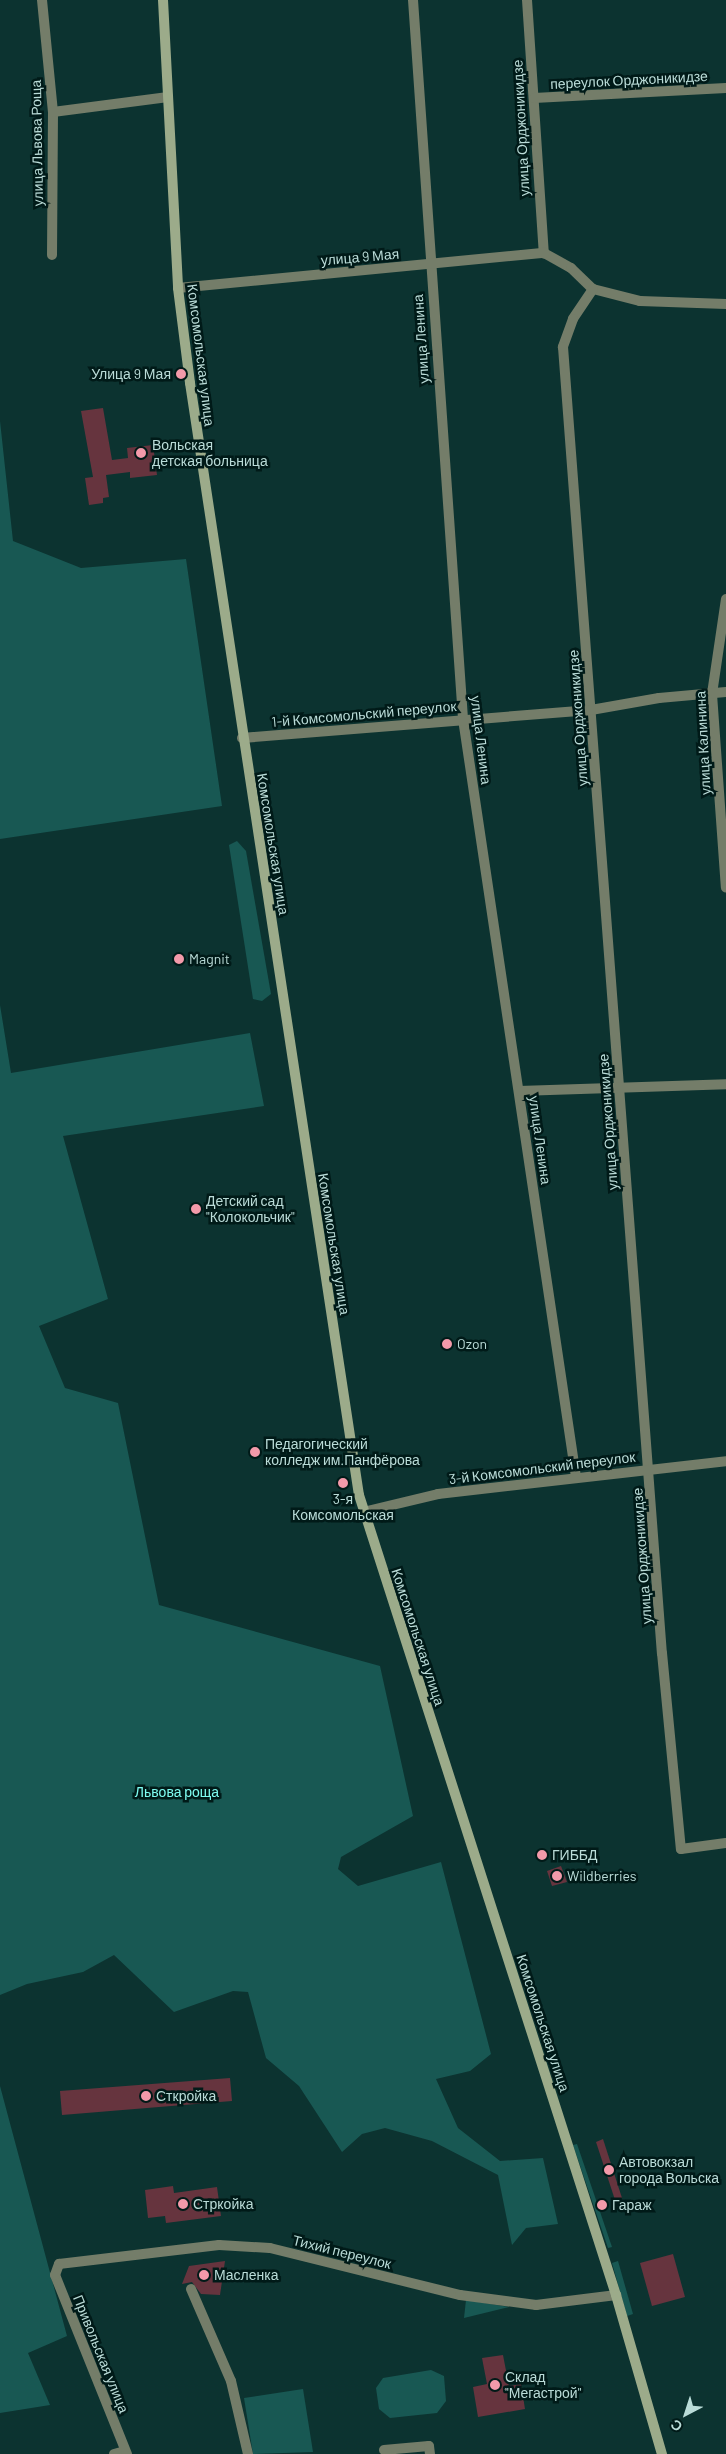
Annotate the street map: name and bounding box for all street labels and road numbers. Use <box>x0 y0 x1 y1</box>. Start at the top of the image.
street label: улица Орджоникидзе <box>509 59 533 197</box>
street label: переулок Орджоникидзе <box>550 67 708 93</box>
street label: улица Львова Роща <box>27 80 47 206</box>
street label: улица 9 Мая <box>320 245 400 269</box>
street label: Комсомольская улица <box>184 283 218 427</box>
street label: улица Ленина <box>410 294 432 384</box>
street label: улица Орджоникидзе <box>565 649 591 787</box>
street label: улица Калинина <box>692 690 714 796</box>
street label: улица Ленина <box>467 695 495 785</box>
street label: 1-й Комсомольский переулок <box>271 698 457 730</box>
street label: Комсомольская улица <box>254 772 292 916</box>
street label: улица Орджоникидзе <box>595 1053 621 1191</box>
street label: улица Ленина <box>525 1095 555 1185</box>
street label: Комсомольская улица <box>315 1172 353 1316</box>
street label: 3-й Комсомольский переулок <box>448 1448 636 1488</box>
street label: улица Орджоникидзе <box>629 1487 655 1625</box>
street label: Комсомольская улица <box>388 1566 448 1708</box>
street label: Комсомольская улица <box>513 1952 573 2094</box>
street label: Тихий переулок <box>291 2232 393 2272</box>
street label: Привольская улица <box>70 2292 132 2416</box>

